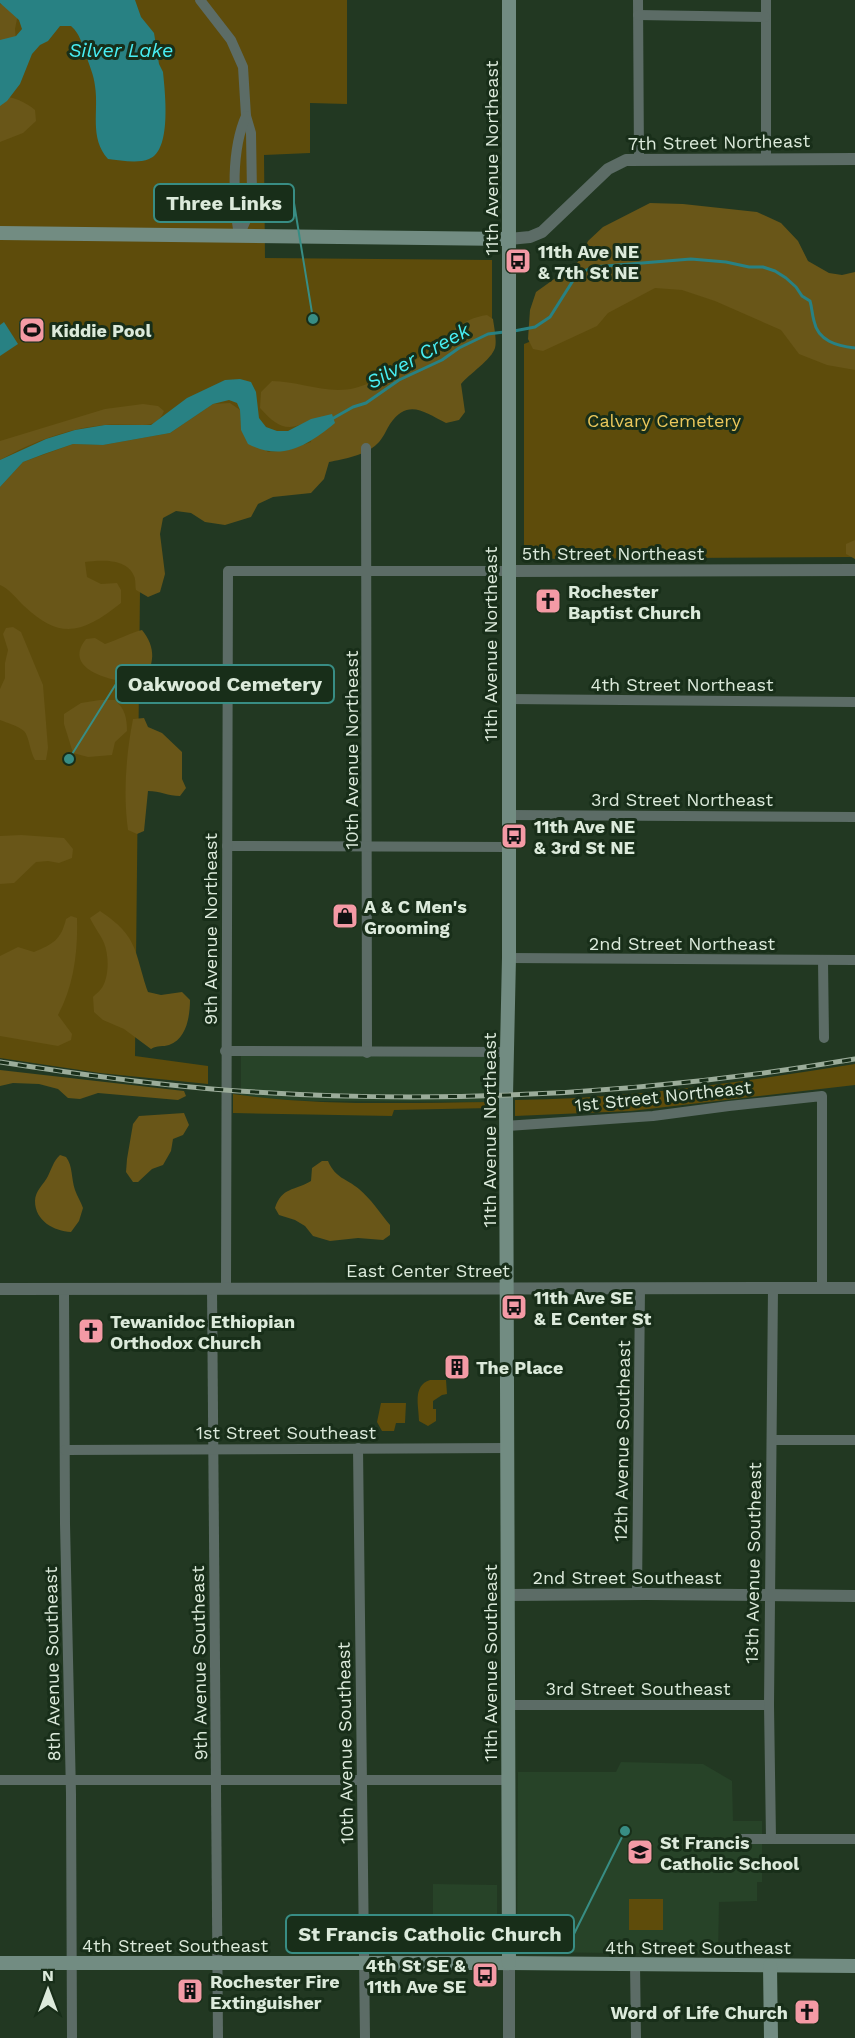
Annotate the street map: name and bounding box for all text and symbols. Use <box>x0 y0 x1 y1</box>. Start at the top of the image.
water label: Silver Lake <box>69 38 173 62</box>
street label: 11th Avenue Northeast <box>481 60 502 255</box>
street label: 7th Street Northeast <box>628 130 811 154</box>
callout: Three Links <box>154 184 294 222</box>
text: Three Links <box>166 191 282 215</box>
place label: 11th Ave NE & 7th St NE <box>538 241 639 283</box>
bus stop icon: 11th Ave NE & 7th St NE <box>503 246 533 276</box>
sports icon: Kiddie Pool <box>17 315 47 345</box>
water label: Silver Creek <box>362 317 475 394</box>
place label: Kiddie Pool <box>51 320 151 341</box>
park label: Calvary Cemetery <box>587 410 742 431</box>
street label: 5th Street Northeast <box>522 543 705 564</box>
street label: 11th Avenue Northeast <box>480 546 501 741</box>
place label: Rochester Baptist Church <box>568 581 701 623</box>
church icon: Rochester Baptist Church <box>533 586 563 616</box>
street label: 10th Avenue Northeast <box>341 650 362 850</box>
callout: Oakwood Cemetery <box>116 665 334 703</box>
text: Oakwood Cemetery <box>128 672 323 696</box>
street label: 4th Street Northeast <box>590 674 774 695</box>
street label: 3rd Street Northeast <box>591 789 774 810</box>
place label: 11th Ave NE & 3rd St NE <box>534 816 635 858</box>
bus stop icon: 11th Ave NE & 3rd St NE <box>499 821 529 851</box>
street label: 9th Avenue Northeast <box>200 833 221 1025</box>
place label: A & C Men's Grooming <box>364 896 467 938</box>
shop icon: A & C Men's Grooming <box>330 901 360 931</box>
street label: 2nd Street Northeast <box>589 933 776 954</box>
street label: 11th Avenue Northeast <box>479 1032 500 1227</box>
street label: 1st Street Northeast <box>574 1076 753 1116</box>
street label: East Center Street <box>346 1260 510 1281</box>
place label: 11th Ave SE & E Center St <box>534 1287 652 1329</box>
bus stop icon: 11th Ave SE & E Center St <box>499 1292 529 1322</box>
place label: Tewanidoc Ethiopian Orthodox Church <box>110 1311 295 1353</box>
church icon: Tewanidoc Ethiopian Orthodox Church <box>76 1316 106 1346</box>
street label: 12th Avenue Southeast <box>610 1340 634 1542</box>
building icon: The Place <box>442 1352 472 1382</box>
place label: The Place <box>476 1357 563 1378</box>
street label: 1st Street Southeast <box>196 1422 377 1443</box>
street label: 13th Avenue Southeast <box>741 1462 765 1664</box>
street label: 11th Avenue Southeast <box>480 1564 501 1762</box>
street label: 9th Avenue Southeast <box>187 1565 211 1761</box>
street label: 8th Avenue Southeast <box>40 1566 64 1762</box>
street label: 2nd Street Southeast <box>532 1567 722 1588</box>
street label: 10th Avenue Southeast <box>333 1641 357 1844</box>
street label: 3rd Street Southeast <box>545 1678 731 1699</box>
place label: St Francis Catholic School <box>660 1832 799 1874</box>
school or university icon: St Francis Catholic School <box>625 1837 655 1867</box>
callout: St Francis Catholic Church <box>286 1915 574 1953</box>
text: St Francis Catholic Church <box>298 1922 562 1946</box>
street label: 4th Street Southeast <box>82 1935 268 1956</box>
street label: 4th Street Southeast <box>605 1937 791 1958</box>
place label: 4th St SE & 11th Ave SE <box>366 1955 466 1997</box>
north arrow <box>18 1960 78 2020</box>
bus stop icon: 4th St SE & 11th Ave SE <box>470 1960 500 1990</box>
text: N <box>42 1966 54 1985</box>
place label: Rochester Fire Extinguisher <box>210 1971 340 2013</box>
building icon: Rochester Fire Extinguisher <box>175 1976 205 2006</box>
church icon: Word of Life Church <box>792 1997 822 2027</box>
place label: Word of Life Church <box>611 2002 788 2023</box>

